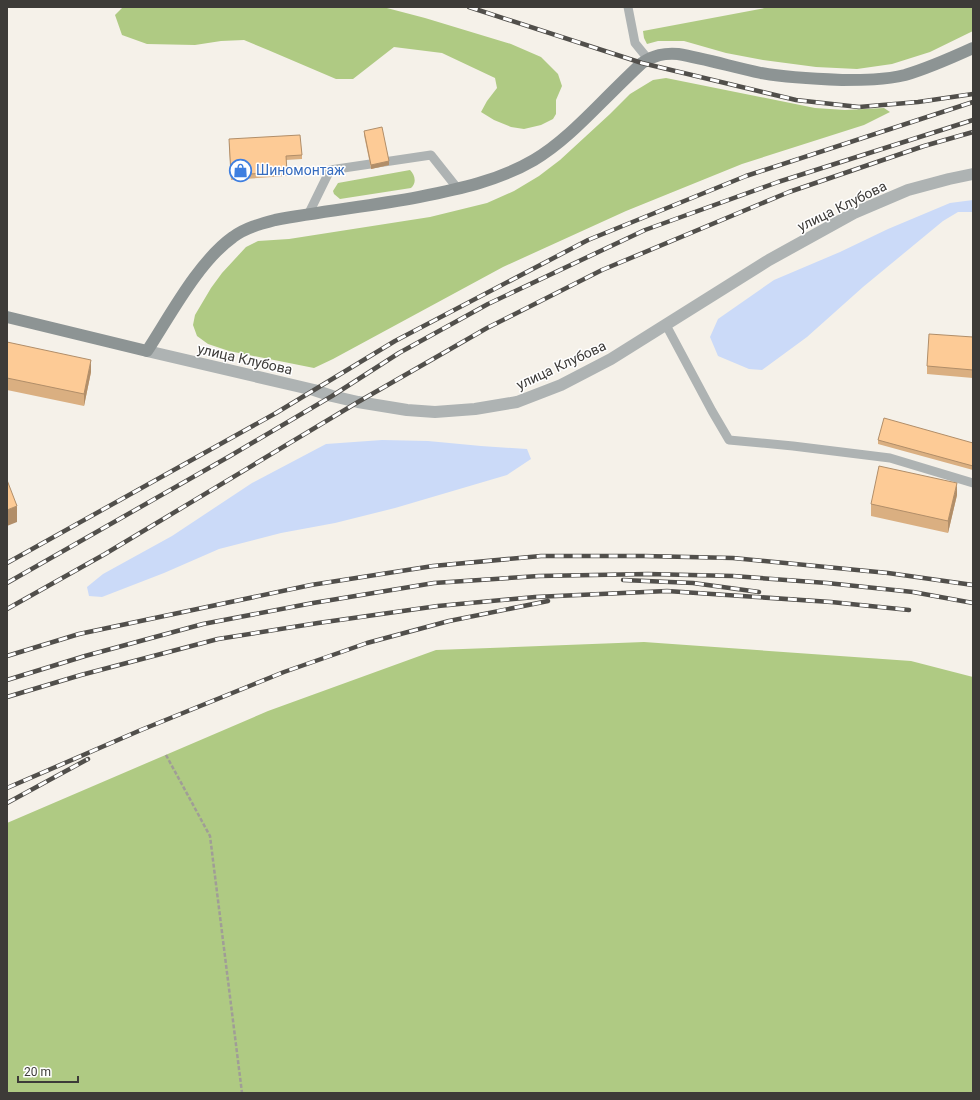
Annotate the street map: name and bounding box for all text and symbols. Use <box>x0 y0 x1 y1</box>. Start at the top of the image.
shop icon: Шиномонтаж <box>228 157 254 183</box>
place label: Шиномонтаж <box>256 162 345 178</box>
street label: улица Клубова <box>795 178 889 234</box>
street label: улица Клубова <box>514 337 608 393</box>
street label: улица Клубова <box>196 340 294 378</box>
scale bar <box>18 1058 78 1084</box>
text: 20 m <box>24 1065 51 1079</box>

